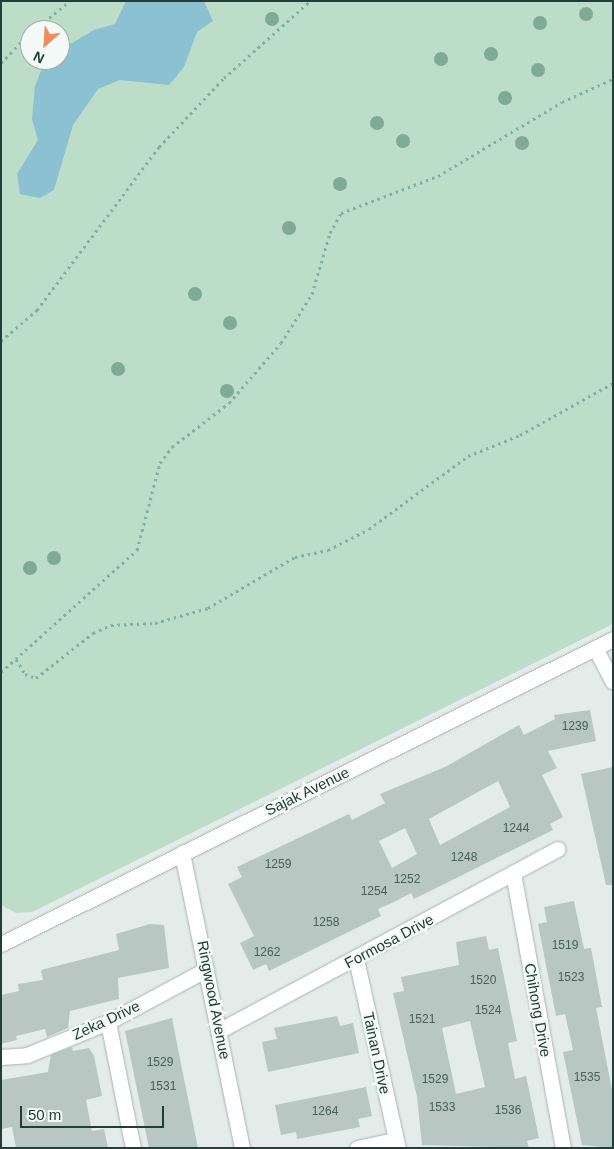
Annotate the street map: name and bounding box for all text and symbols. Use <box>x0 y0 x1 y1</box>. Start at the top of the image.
north arrow <box>20 20 70 70</box>
text: N <box>31 48 47 67</box>
house number: 1239 <box>562 720 588 734</box>
street label: Sajak Avenue <box>262 763 352 819</box>
house number: 1244 <box>503 822 529 836</box>
house number: 1248 <box>451 851 477 865</box>
house number: 1259 <box>265 858 291 872</box>
house number: 1252 <box>394 873 420 887</box>
house number: 1254 <box>361 885 387 899</box>
street label: Formosa Drive <box>341 910 437 972</box>
house number: 1258 <box>313 916 339 930</box>
street label: Ringwood Avenue <box>194 939 234 1061</box>
house number: 1519 <box>552 939 578 953</box>
house number: 1262 <box>254 946 280 960</box>
street label: Chihong Drive <box>521 962 555 1058</box>
house number: 1523 <box>558 971 584 985</box>
house number: 1520 <box>470 974 496 988</box>
street label: Zeka Drive <box>69 997 143 1043</box>
house number: 1524 <box>475 1004 501 1018</box>
street label: Tainan Drive <box>360 1010 394 1096</box>
house number: 1521 <box>409 1013 435 1027</box>
house number: 1529 <box>147 1056 173 1070</box>
house number: 1535 <box>574 1071 600 1085</box>
house number: 1529 <box>422 1073 448 1087</box>
house number: 1531 <box>150 1080 176 1094</box>
scale bar <box>22 1096 166 1128</box>
house number: 1533 <box>429 1101 455 1115</box>
house number: 1536 <box>495 1104 521 1118</box>
house number: 1264 <box>312 1105 338 1119</box>
text: 50 m <box>28 1106 61 1123</box>

